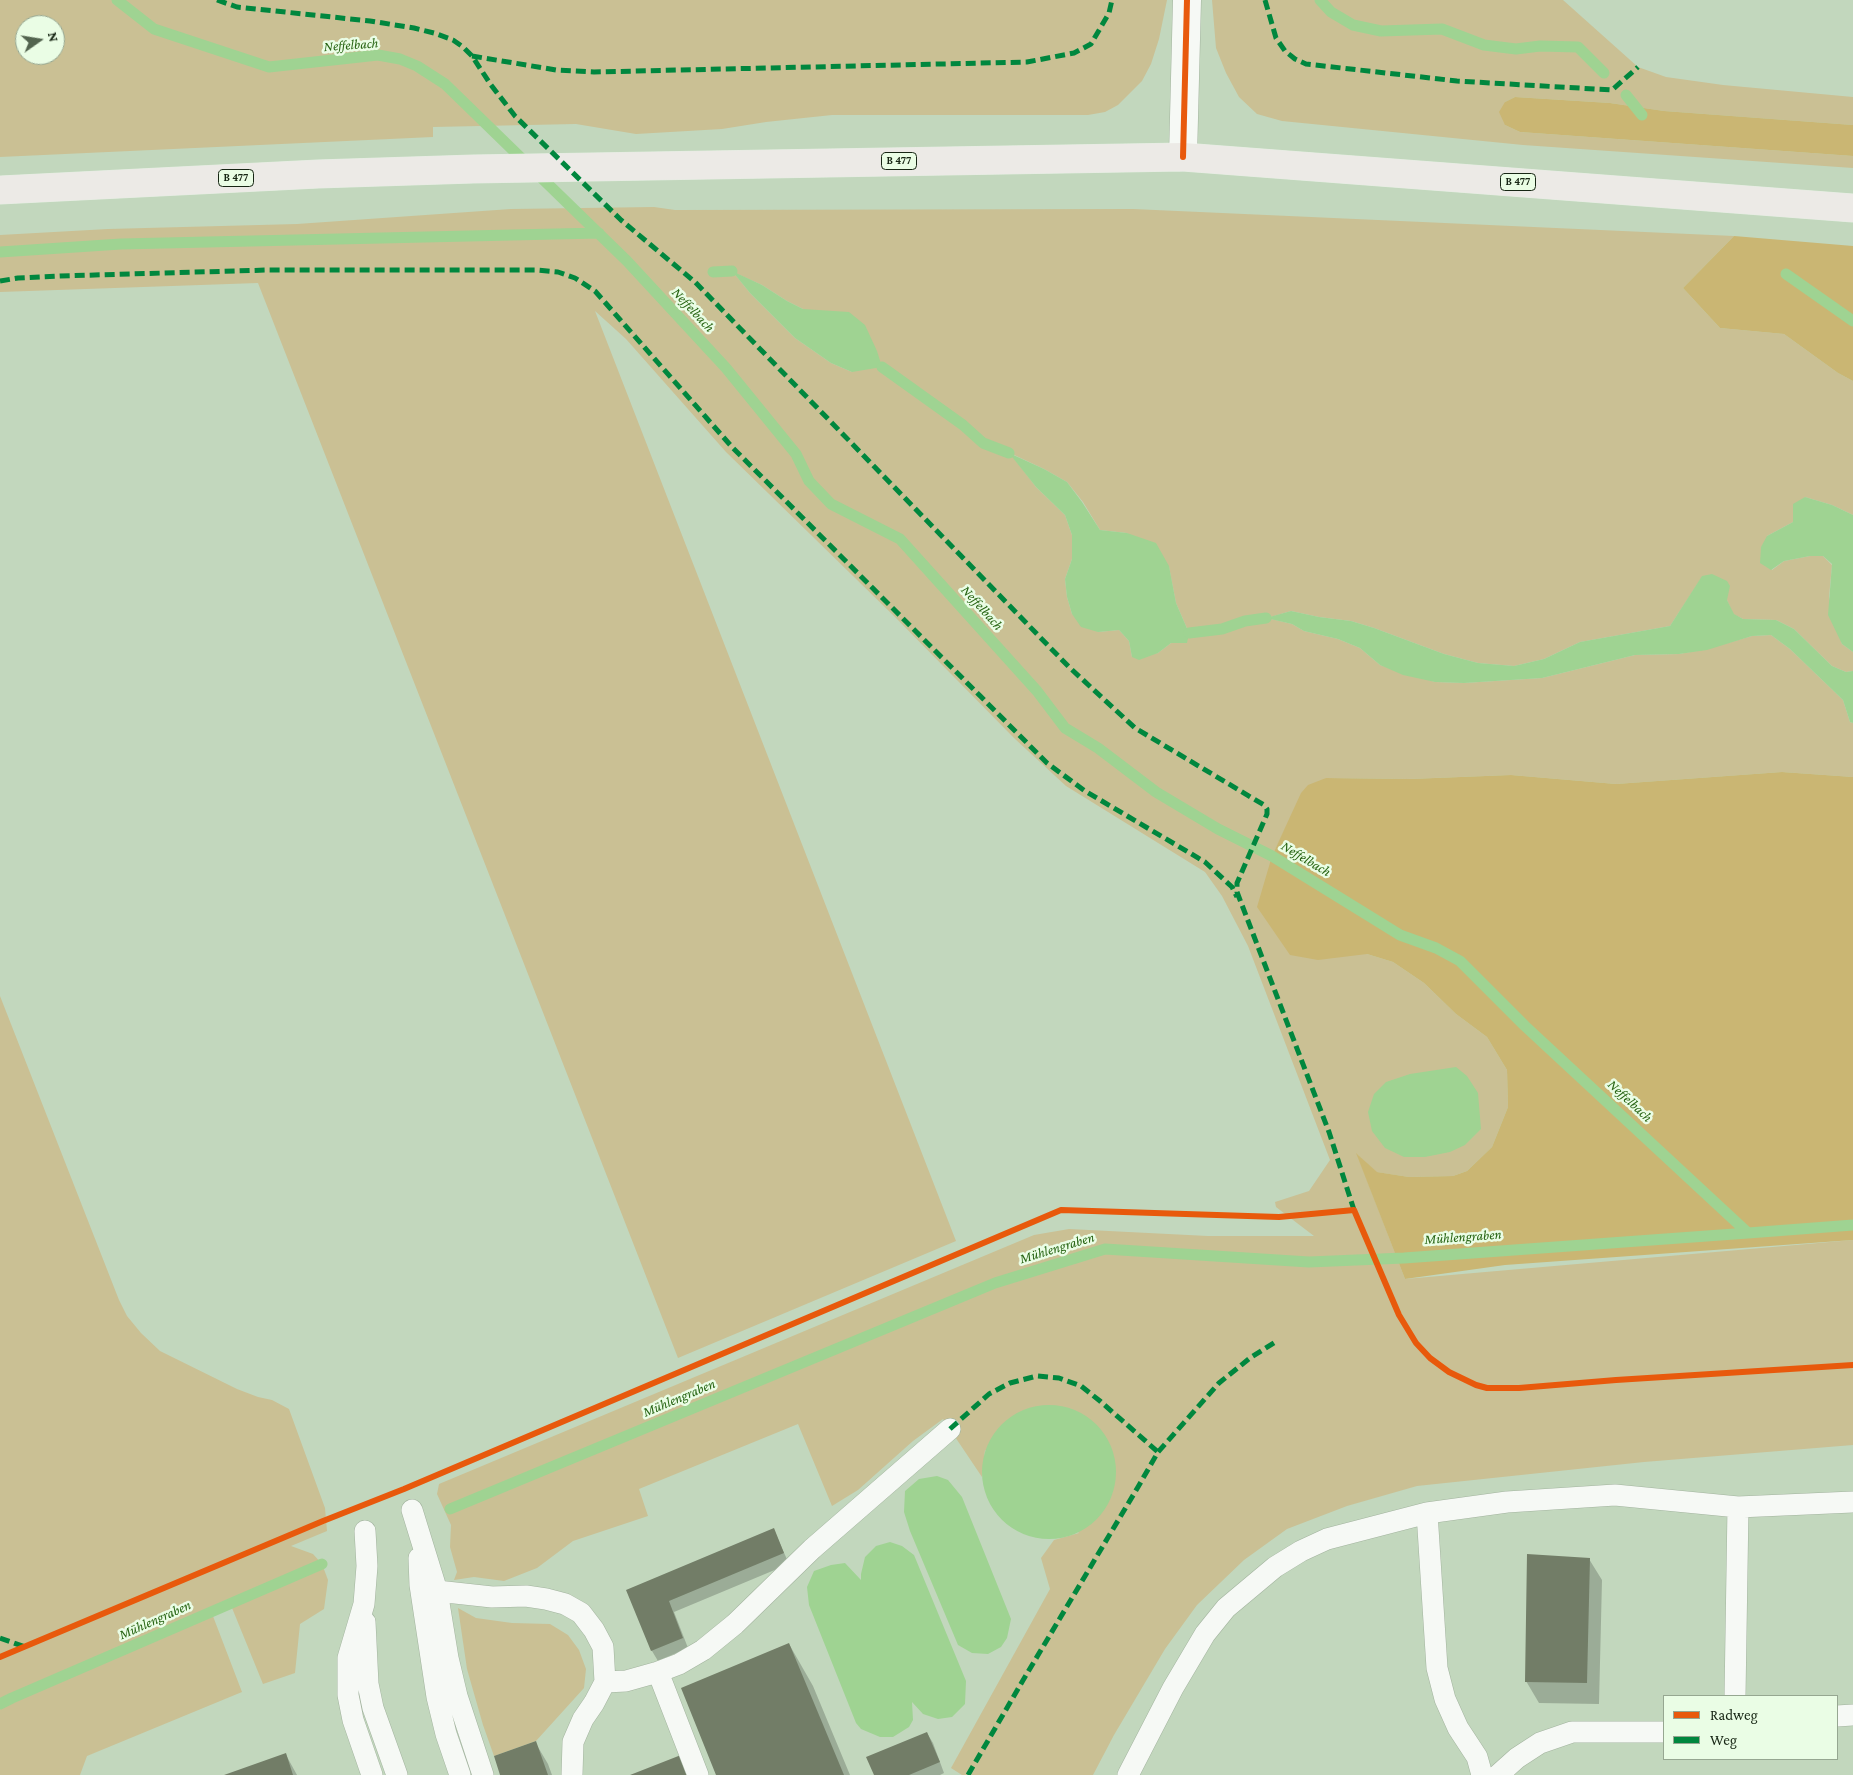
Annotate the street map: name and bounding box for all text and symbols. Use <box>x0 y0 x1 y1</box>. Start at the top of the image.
north arrow <box>15 15 65 65</box>
text: N <box>45 30 63 43</box>
water label: Neffelbach <box>323 35 379 55</box>
road number: B 477 <box>882 153 916 170</box>
road number: B 477 <box>218 170 254 187</box>
road number: B 477 <box>1500 173 1536 190</box>
water label: Neffelbach <box>668 284 718 336</box>
water label: Neffelbach <box>957 582 1007 634</box>
water label: Neffelbach <box>1278 838 1334 880</box>
water label: Neffelbach <box>1604 1076 1656 1126</box>
water label: Mühlengraben <box>1424 1226 1502 1248</box>
water label: Mühlengraben <box>1018 1229 1096 1267</box>
water label: Mühlengraben <box>640 1375 718 1421</box>
water label: Mühlengraben <box>116 1597 194 1643</box>
legend <box>1663 1695 1838 1760</box>
text: Radweg <box>1710 1707 1758 1723</box>
text: Weg <box>1710 1732 1737 1748</box>

